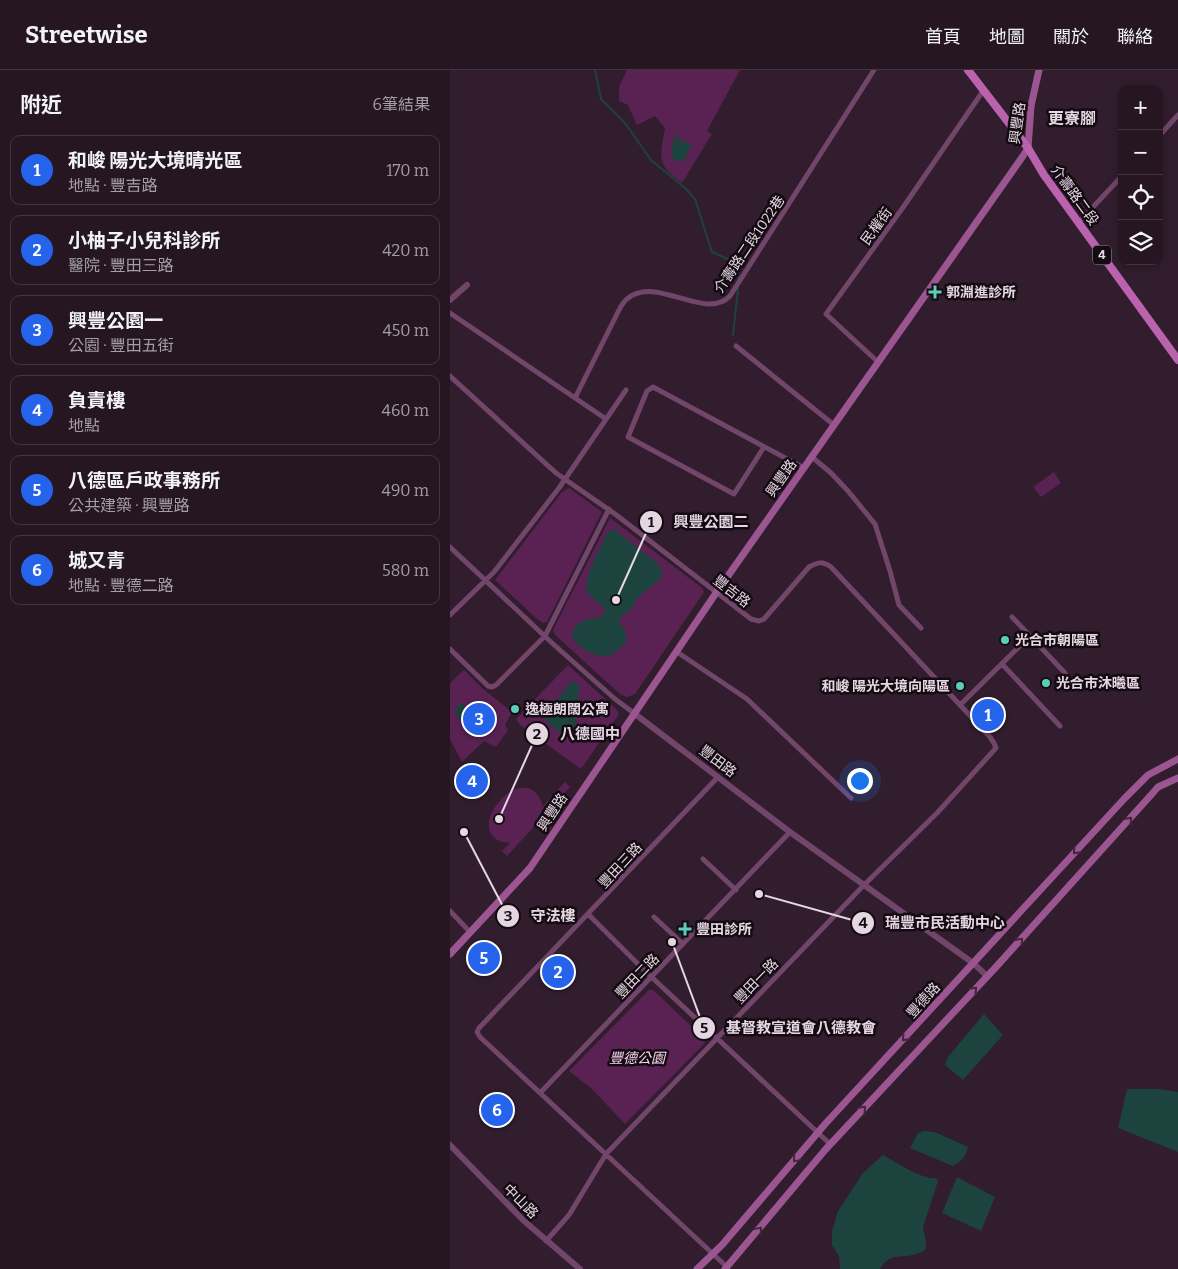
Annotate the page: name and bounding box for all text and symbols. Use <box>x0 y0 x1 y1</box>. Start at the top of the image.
text: Streetwise <box>25 21 148 49</box>
text: 首頁 <box>925 26 961 48</box>
text: 地圖 <box>989 26 1025 48</box>
text: 關於 <box>1053 26 1089 48</box>
text: 聯絡 <box>1117 26 1153 48</box>
map controls <box>1118 85 1163 265</box>
button: + <box>1118 85 1163 130</box>
text: 附近 <box>20 92 62 118</box>
text: 6筆結果 <box>373 95 430 114</box>
street label: 興豐路 <box>1006 101 1029 145</box>
district label: 更寮腳 <box>1048 109 1096 128</box>
button: − <box>1118 130 1163 175</box>
text: 和峻 陽光大境晴光區 <box>68 149 242 172</box>
text: 1 <box>34 161 40 180</box>
text: 170 m <box>386 161 429 180</box>
street label: 介壽路二段 <box>1047 162 1102 229</box>
button: locate <box>1118 175 1163 220</box>
text: 地點 · 豐吉路 <box>68 176 158 195</box>
street label: 介壽路二段1022巷 <box>711 192 788 296</box>
street label: 民權街 <box>857 204 896 248</box>
button: layers <box>1118 220 1163 265</box>
text: 小柚子小兒科診所 <box>68 229 220 252</box>
text: 2 <box>32 241 42 260</box>
text: 420 m <box>382 241 429 260</box>
road number: 4 <box>1093 246 1111 264</box>
text: 醫院 · 豐田三路 <box>68 256 174 275</box>
place label: 郭淵進診所 <box>946 284 1016 301</box>
marker: 郭淵進診所 <box>928 285 942 299</box>
text: 興豐公園一 <box>68 309 163 332</box>
text: 3 <box>32 321 42 340</box>
text: 450 m <box>382 321 429 340</box>
text: 公園 · 豐田五街 <box>68 336 174 355</box>
text: 負責樓 <box>68 389 125 412</box>
text: 4 <box>32 401 42 420</box>
text: 460 m <box>382 401 429 420</box>
text: 地點 <box>68 416 100 435</box>
street label: 興豐路 <box>762 456 800 500</box>
text: 八德區戶政事務所 <box>68 469 220 492</box>
text: 5 <box>33 481 41 500</box>
text: 490 m <box>382 481 429 500</box>
text: 公共建築 · 興豐路 <box>68 496 190 515</box>
callout: 興豐公園二 <box>639 507 759 537</box>
text: 1 <box>648 513 655 531</box>
text: 興豐公園二 <box>673 513 749 531</box>
text: 城又青 <box>68 549 125 572</box>
text: 6 <box>32 561 42 580</box>
text: 580 m <box>382 561 429 580</box>
street label: 豐吉路 <box>710 572 753 611</box>
text: 地點 · 豐德二路 <box>68 576 174 595</box>
place label: 光合市朝陽區 <box>1015 632 1099 649</box>
marker: 光合市朝陽區 <box>999 634 1011 646</box>
place label: 光合市沐曦區 <box>1056 675 1140 692</box>
marker: 光合市沐曦區 <box>1040 677 1052 689</box>
place label: 和峻 陽光大境向陽區 <box>821 678 950 695</box>
marker: 和峻 陽光大境向陽區 <box>954 680 966 692</box>
pin: 1 <box>972 696 1004 734</box>
pin: 3 <box>463 700 495 738</box>
place label: 逸極朗闊公寓 <box>525 701 609 718</box>
marker: 逸極朗闊公寓 <box>509 703 521 715</box>
callout: 八德國中 <box>525 719 630 749</box>
text: 2 <box>533 725 541 743</box>
text: 八德國中 <box>560 725 620 743</box>
street label: 豐田路 <box>696 742 740 781</box>
pin: 4 <box>456 762 488 800</box>
your location <box>847 768 873 794</box>
street label: 興豐路 <box>534 790 571 834</box>
one-way arrow <box>1123 817 1132 826</box>
street label: 豐田三路 <box>595 839 646 892</box>
one-way arrow <box>1073 845 1082 854</box>
callout: 守法樓 <box>495 901 585 931</box>
text: 3 <box>504 907 512 925</box>
text: 守法樓 <box>530 907 576 925</box>
callout: 瑞豐市民活動中心 <box>850 908 1015 938</box>
text: 4 <box>858 914 868 932</box>
text: 瑞豐市民活動中心 <box>885 914 1005 932</box>
place label: 豐田診所 <box>696 921 752 938</box>
marker: 豐田診所 <box>678 922 692 936</box>
one-way arrow <box>1014 937 1023 946</box>
pin: 5 <box>468 939 500 977</box>
street label: 豐田二路 <box>612 950 663 1002</box>
pin: 2 <box>542 953 574 991</box>
street label: 豐田一路 <box>731 955 782 1007</box>
street label: 豐德路 <box>903 979 944 1022</box>
one-way arrow <box>968 986 977 995</box>
callout: 基督教宣道會八德教會 <box>691 1013 886 1043</box>
text: 5 <box>700 1019 708 1037</box>
text: 基督教宣道會八德教會 <box>726 1019 876 1037</box>
one-way arrow <box>902 1033 911 1042</box>
park label: 豐德公園 <box>609 1050 667 1067</box>
pin: 6 <box>481 1091 513 1129</box>
one-way arrow <box>857 1105 866 1114</box>
one-way arrow <box>793 1153 802 1162</box>
street label: 中山路 <box>500 1180 542 1222</box>
one-way arrow <box>753 1226 762 1235</box>

